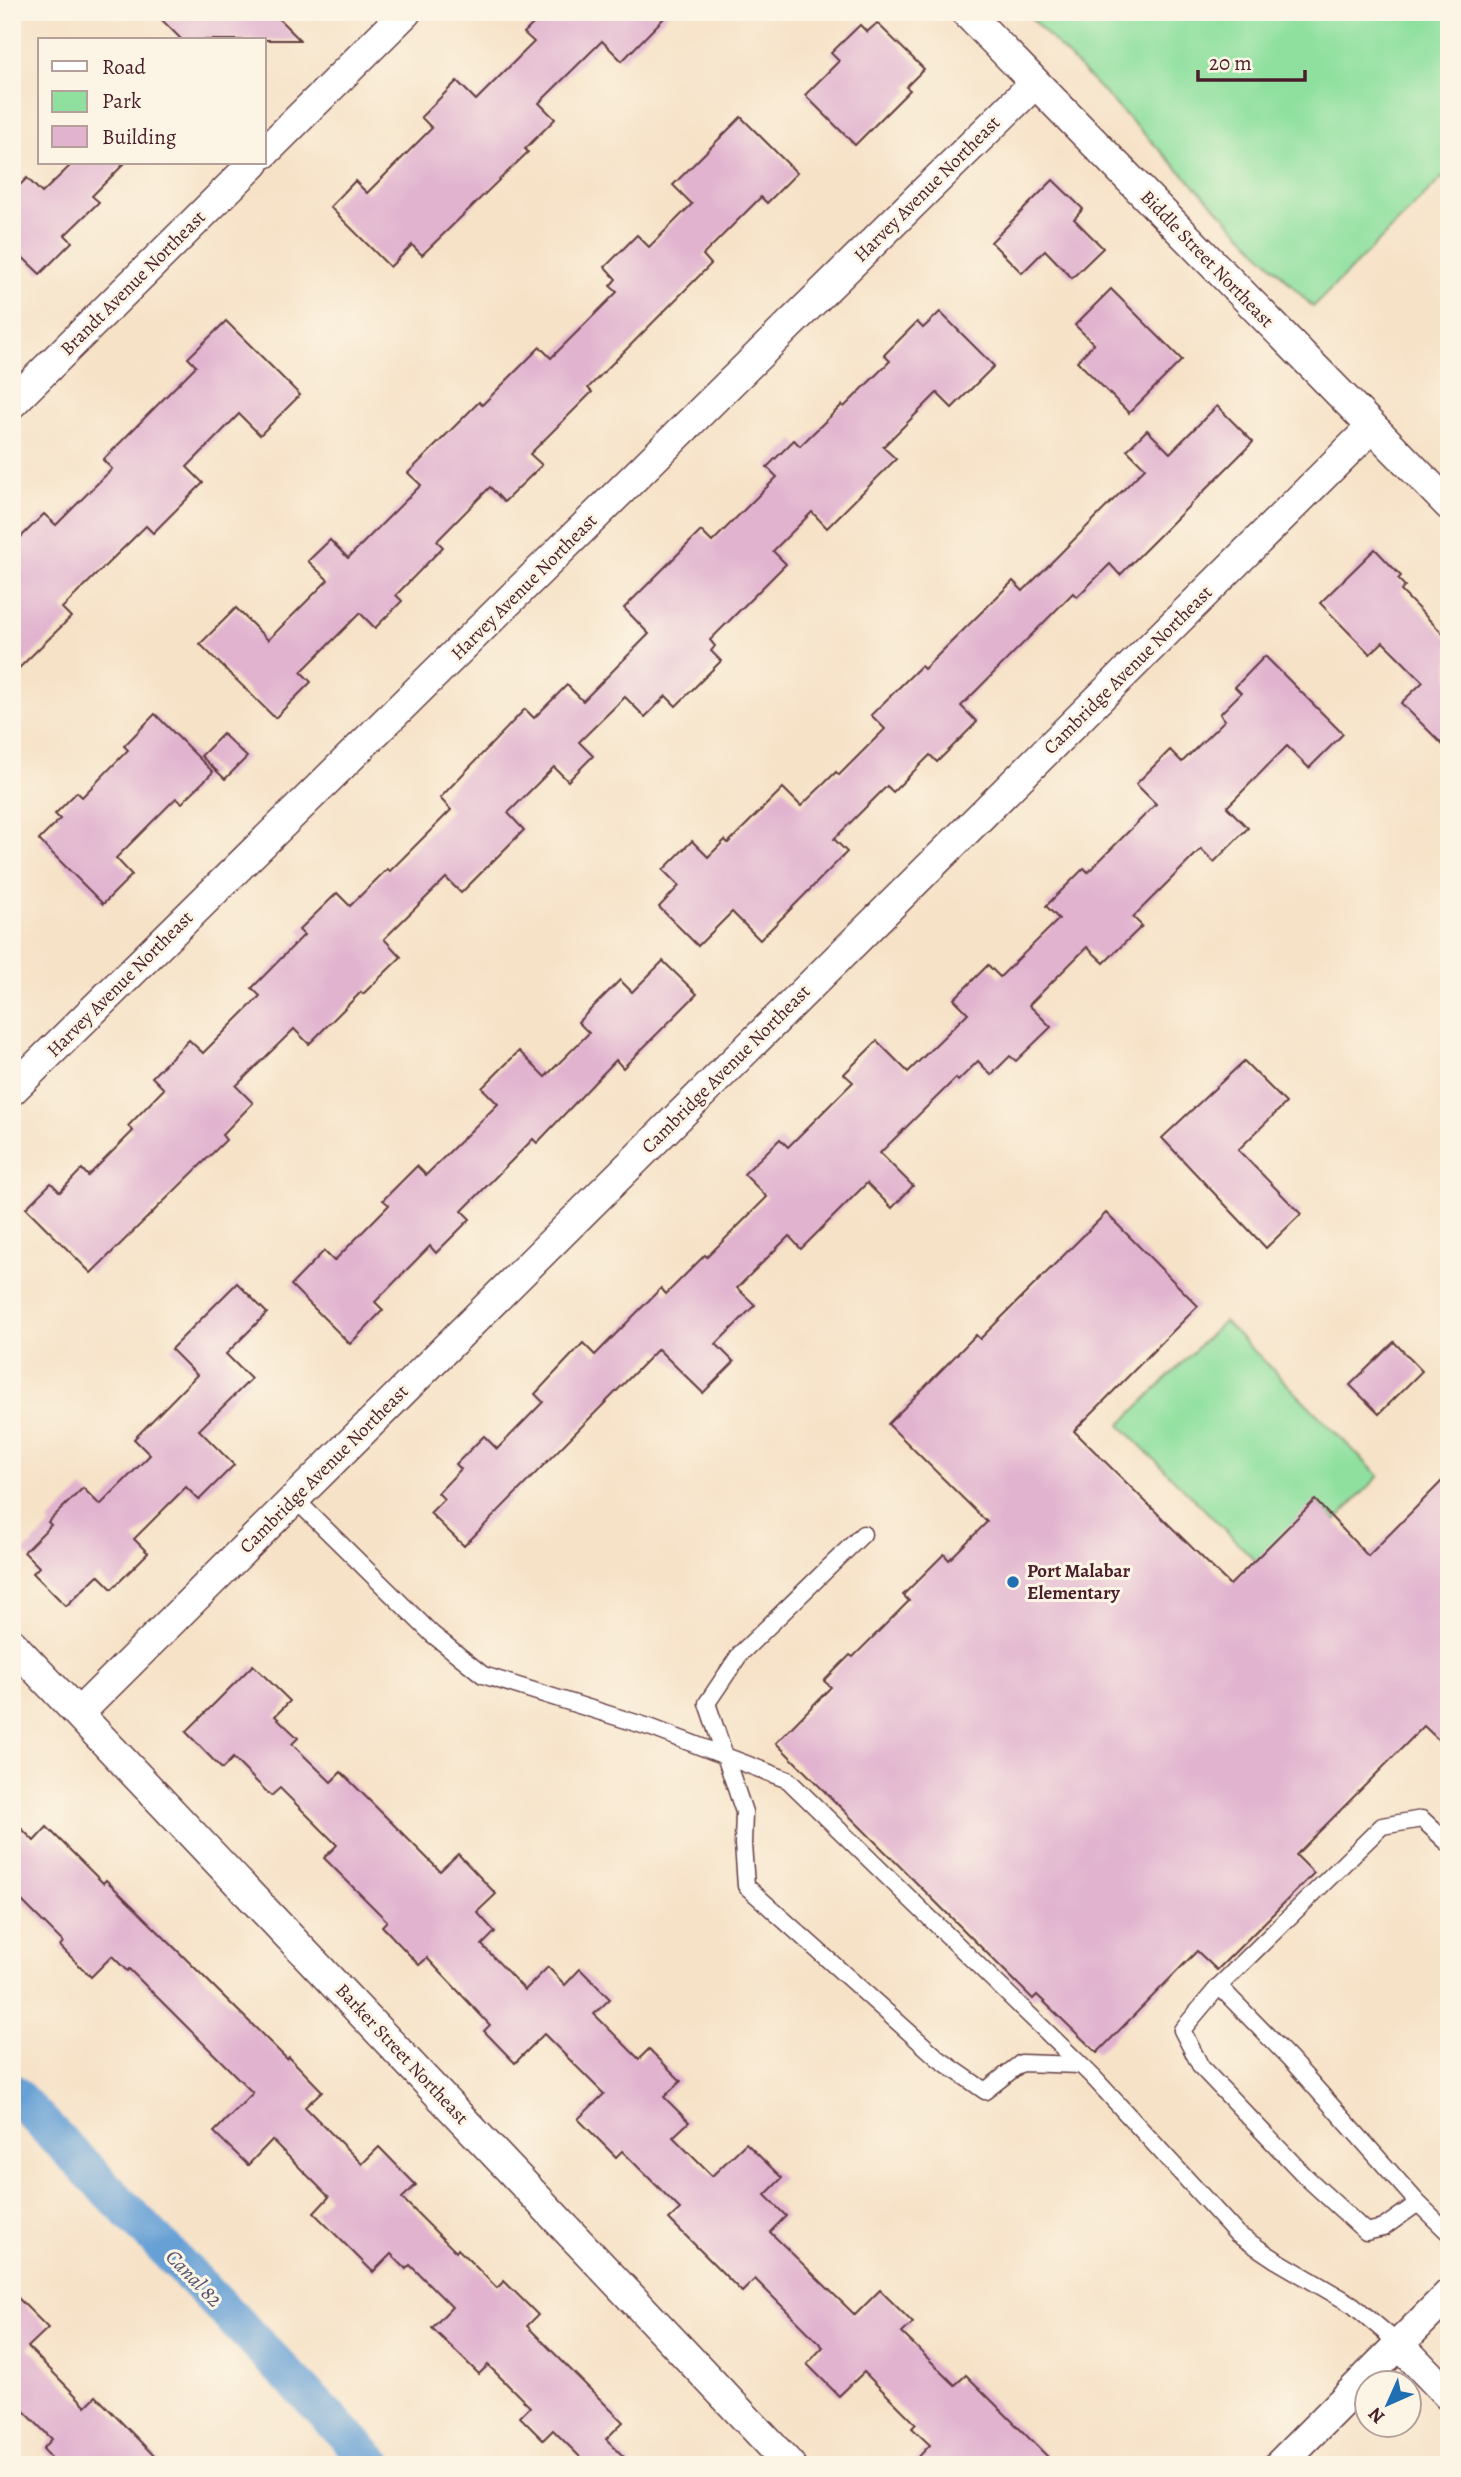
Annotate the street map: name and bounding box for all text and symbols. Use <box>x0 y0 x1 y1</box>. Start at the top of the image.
legend <box>38 38 266 164</box>
scale bar <box>1198 38 1305 82</box>
text: 20 m <box>1209 49 1252 77</box>
text: Road <box>102 53 146 81</box>
text: Park <box>102 87 142 115</box>
street label: Harvey Avenue Northeast <box>848 110 1006 268</box>
text: Building <box>102 123 177 151</box>
street label: Biddle Street Northeast <box>1134 184 1280 334</box>
street label: Brandt Avenue Northeast <box>55 205 211 361</box>
street label: Harvey Avenue Northeast <box>445 508 603 666</box>
street label: Cambridge Avenue Northeast <box>1038 580 1218 760</box>
street label: Harvey Avenue Northeast <box>41 905 199 1063</box>
street label: Cambridge Avenue Northeast <box>636 979 816 1159</box>
street label: Cambridge Avenue Northeast <box>234 1379 414 1559</box>
place label: Port Malabar Elementary <box>1027 1558 1131 1606</box>
marker: Port Malabar Elementary <box>1005 1574 1021 1590</box>
street label: Barker Street Northeast <box>330 1978 474 2130</box>
water label: Canal 82 <box>160 2243 228 2313</box>
north arrow <box>1352 2368 1422 2438</box>
text: N <box>1362 2401 1391 2429</box>

